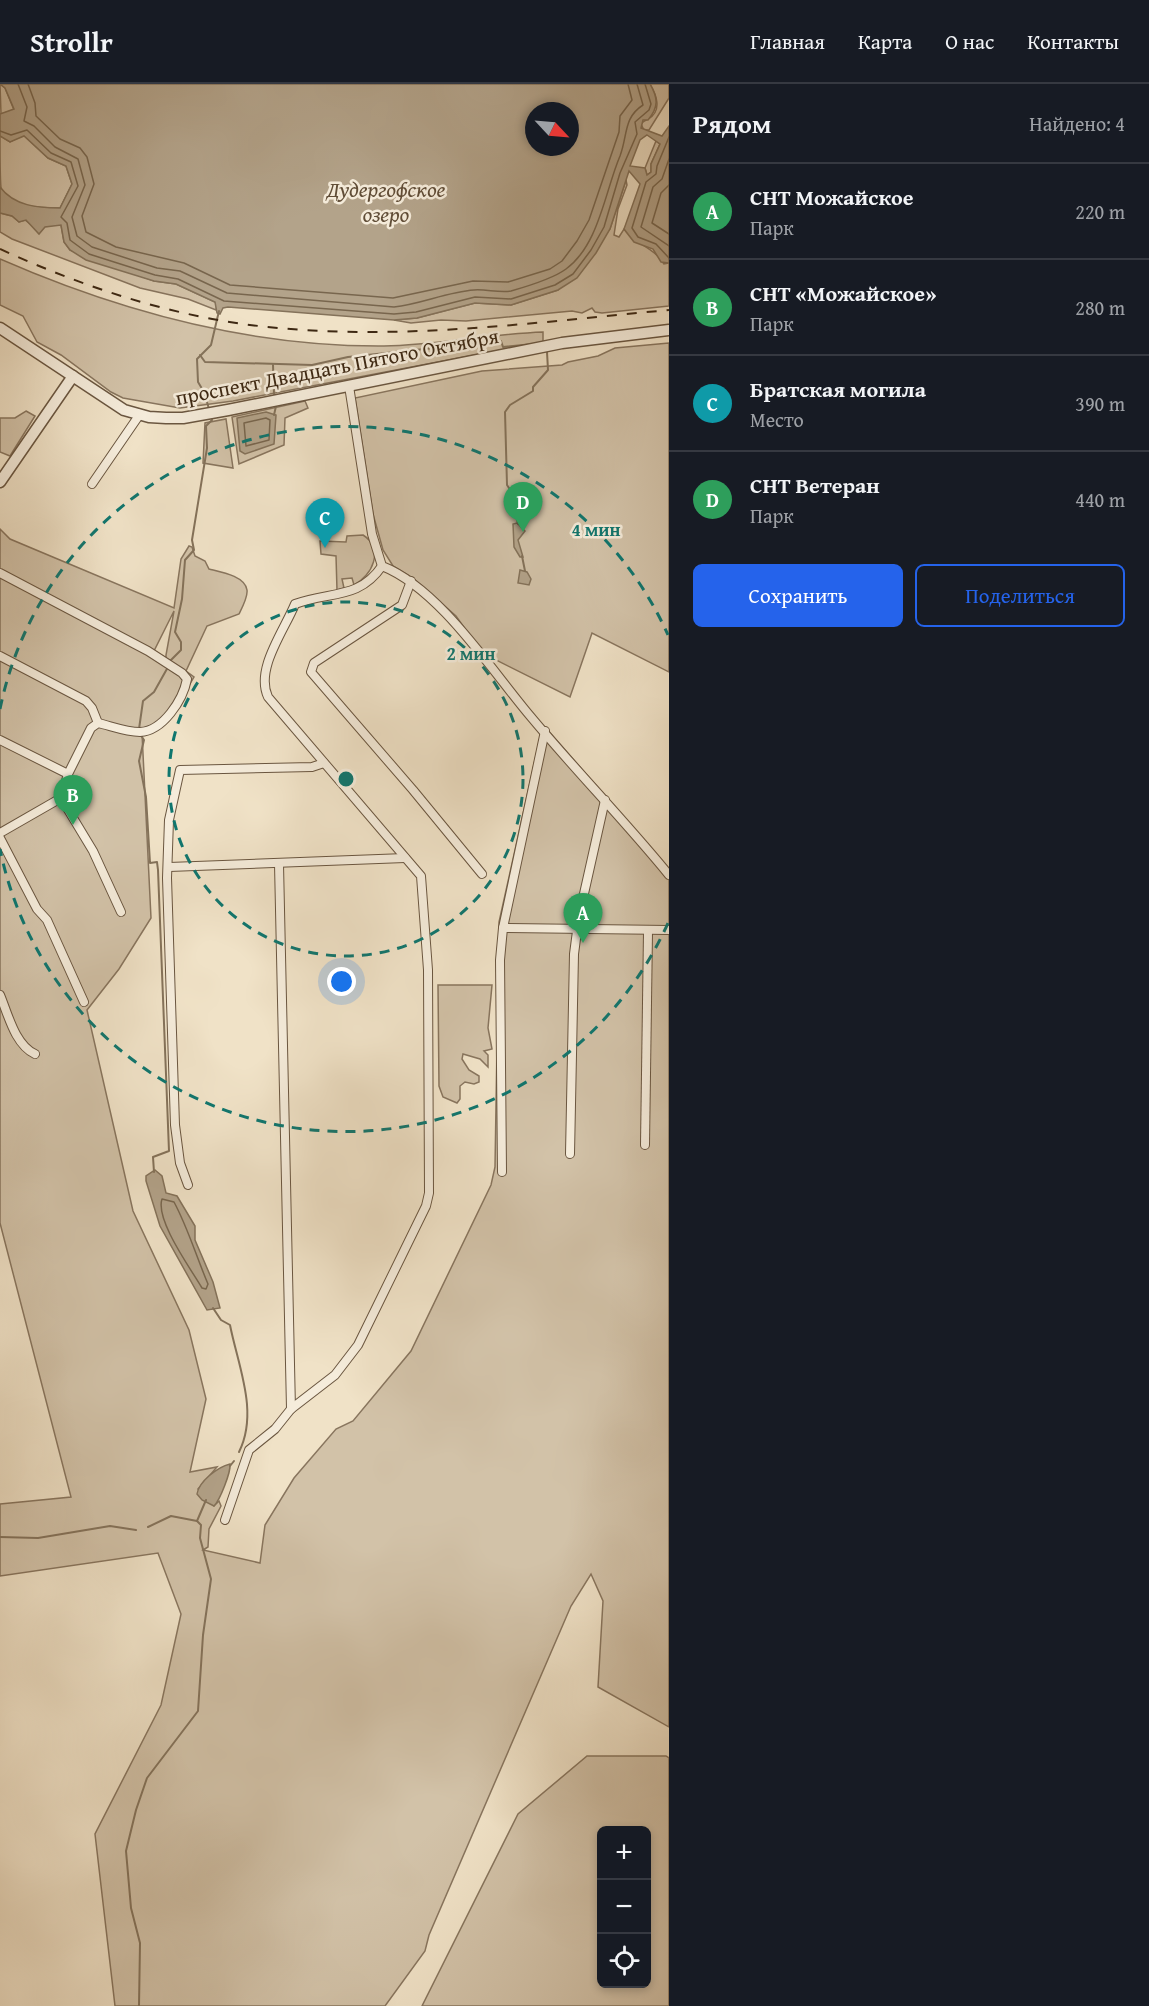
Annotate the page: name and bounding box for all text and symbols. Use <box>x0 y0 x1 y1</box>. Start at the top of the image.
text: Strollr <box>30 21 113 62</box>
text: Главная <box>750 26 825 57</box>
text: Карта <box>858 26 912 57</box>
text: О нас <box>945 26 994 57</box>
text: Контакты <box>1027 26 1119 57</box>
north arrow <box>525 102 579 156</box>
text: Рядом <box>693 104 771 143</box>
text: Найдено: 4 <box>1029 109 1125 138</box>
water label: Дудергофское озеро <box>325 173 446 230</box>
text: СНТ Можайское <box>750 181 914 213</box>
text: A <box>706 197 719 226</box>
text: 220 m <box>1075 197 1125 226</box>
text: Парк <box>750 213 794 242</box>
text: СНТ «Можайское» <box>750 277 937 309</box>
text: B <box>706 293 719 322</box>
text: 280 m <box>1075 293 1125 322</box>
text: Парк <box>750 309 794 338</box>
street label: проспект Двадцать Пятого Октября <box>173 320 502 413</box>
text: Братская могила <box>750 373 926 405</box>
text: C <box>707 389 718 418</box>
text: 390 m <box>1075 389 1125 418</box>
text: Место <box>750 405 804 434</box>
text: СНТ Ветеран <box>750 469 880 501</box>
pin: D <box>504 482 542 532</box>
text: D <box>706 485 719 514</box>
text: 440 m <box>1075 485 1125 514</box>
pin: C <box>306 498 344 548</box>
text: Парк <box>750 501 794 530</box>
text: 4 мин <box>571 516 621 543</box>
button: Сохранить <box>693 564 903 627</box>
button: Поделиться <box>915 564 1125 627</box>
text: 2 мин <box>446 640 496 667</box>
centre of rings <box>336 769 356 789</box>
pin: B <box>54 776 92 825</box>
pin: A <box>564 894 602 943</box>
your location <box>327 967 356 996</box>
map controls <box>597 1826 651 1988</box>
button: + <box>597 1826 651 1880</box>
button: − <box>597 1880 651 1934</box>
button: locate <box>597 1934 651 1988</box>

